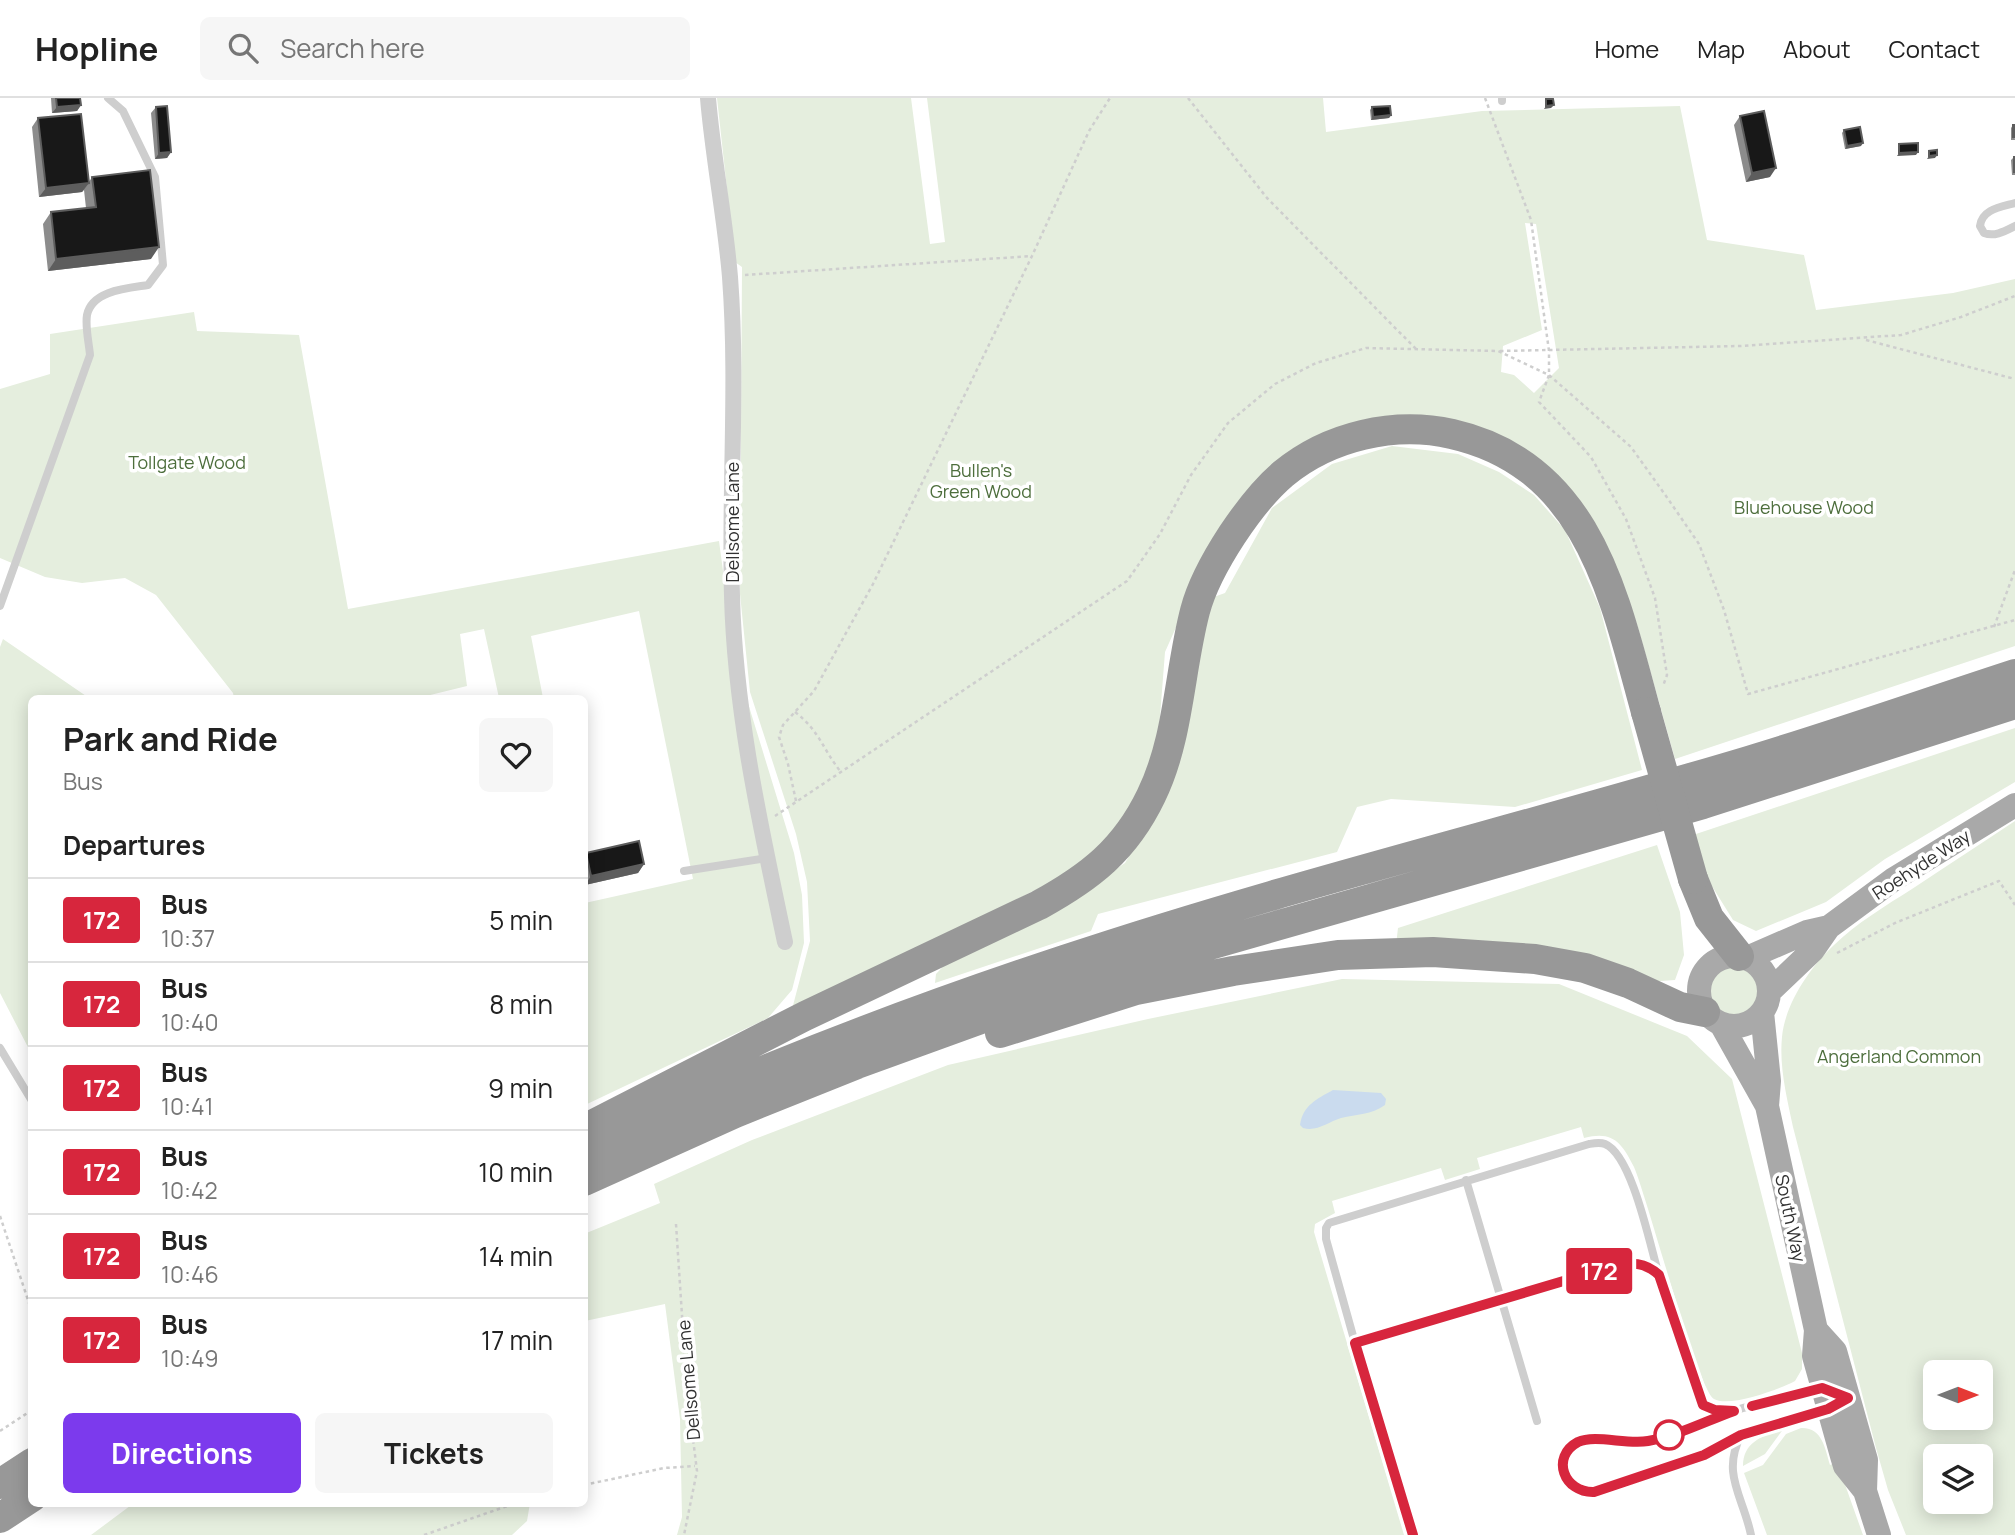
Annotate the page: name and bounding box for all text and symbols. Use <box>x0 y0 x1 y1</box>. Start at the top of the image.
search box <box>200 17 690 80</box>
text: Hopline <box>35 26 158 71</box>
icon: search <box>224 29 262 67</box>
text: Search here <box>280 30 425 66</box>
text: Home <box>1594 32 1659 65</box>
text: Map <box>1697 32 1745 65</box>
text: About <box>1783 32 1851 65</box>
text: Contact <box>1889 32 1980 65</box>
park label: Tollgate Wood <box>128 450 246 474</box>
park label: Bullen's Green Wood <box>930 458 1032 503</box>
street label: Dellsome Lane <box>720 462 744 582</box>
park label: Bluehouse Wood <box>1734 495 1874 519</box>
text: Park and Ride <box>63 716 278 761</box>
button: heart <box>479 718 553 792</box>
text: Bus <box>63 765 103 797</box>
street label: Roehyde Way <box>1867 823 1975 905</box>
text: Departures <box>63 827 205 863</box>
text: Bus <box>161 886 208 922</box>
text: 5 min <box>489 902 553 938</box>
text: 172 <box>83 903 120 936</box>
text: 10:37 <box>161 922 215 954</box>
text: Bus <box>161 970 208 1006</box>
text: 8 min <box>489 986 553 1022</box>
text: 172 <box>83 987 120 1020</box>
text: 10:40 <box>161 1006 218 1038</box>
park label: Angerland Common <box>1817 1044 1981 1068</box>
text: Bus <box>161 1054 208 1090</box>
text: 9 min <box>488 1070 553 1106</box>
text: 172 <box>83 1071 120 1104</box>
text: 10:41 <box>161 1090 213 1122</box>
text: Bus <box>161 1138 208 1174</box>
text: 10 min <box>478 1154 553 1190</box>
text: 172 <box>83 1155 120 1188</box>
street label: South Way <box>1770 1172 1812 1264</box>
text: 10:42 <box>161 1174 218 1206</box>
text: Bus <box>161 1222 208 1258</box>
text: 14 min <box>479 1238 553 1274</box>
text: 172 <box>83 1239 120 1272</box>
line badge: 172 <box>1559 1248 1639 1294</box>
text: 172 <box>1580 1254 1618 1287</box>
text: 10:46 <box>161 1258 219 1290</box>
text: Bus <box>161 1306 208 1342</box>
street label: Dellsome Lane <box>671 1319 705 1441</box>
text: 17 min <box>481 1322 553 1358</box>
text: 172 <box>83 1323 120 1356</box>
text: 10:49 <box>161 1342 218 1374</box>
north arrow <box>1923 1360 1993 1430</box>
map controls <box>1923 1360 1993 1514</box>
button: Directions <box>63 1413 301 1493</box>
button: Tickets <box>315 1413 553 1493</box>
unlabelled marker <box>1654 1420 1684 1450</box>
button: layers <box>1923 1444 1993 1514</box>

